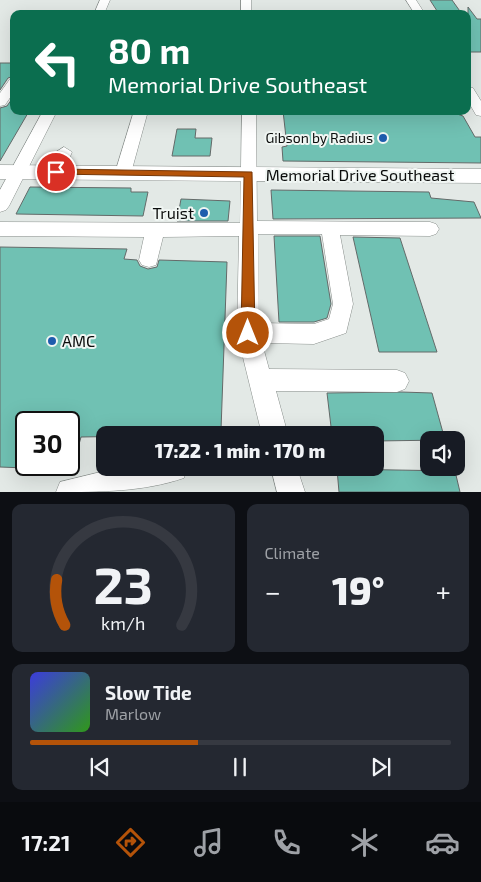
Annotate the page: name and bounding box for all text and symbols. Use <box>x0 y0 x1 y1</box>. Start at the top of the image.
text: 80 m <box>108 29 190 71</box>
icon: left <box>25 30 90 95</box>
text: Memorial Drive Southeast <box>108 71 367 97</box>
place label: Gibson by Radius <box>265 129 373 146</box>
marker: Gibson by Radius <box>377 132 389 144</box>
pin <box>35 151 77 193</box>
icon: arrive <box>42 158 70 186</box>
street label: Memorial Drive Southeast <box>266 165 454 184</box>
place label: Truist <box>152 203 194 222</box>
marker: Truist <box>198 207 210 219</box>
position arrow <box>221 306 273 358</box>
place label: AMC <box>62 331 95 350</box>
marker: AMC <box>46 335 58 347</box>
speed limit sign: 30 <box>15 411 80 476</box>
map controls <box>420 431 465 476</box>
button: sound <box>420 431 465 476</box>
text: 17:22 · 1 min · 170 m <box>155 439 325 462</box>
text: Climate <box>265 543 320 562</box>
text: 23 <box>93 552 153 614</box>
text: 19° <box>332 567 385 613</box>
text: − <box>265 574 281 608</box>
text: + <box>436 574 451 608</box>
text: km/h <box>101 612 145 634</box>
text: Slow Tide <box>105 681 192 704</box>
text: Marlow <box>105 704 161 723</box>
icon: previous <box>86 753 114 781</box>
icon: pause <box>226 753 254 781</box>
icon: next <box>367 753 395 781</box>
icon: directions <box>113 825 148 860</box>
icon: music <box>191 825 226 860</box>
icon: phone <box>269 825 304 860</box>
icon: climate <box>347 825 382 860</box>
icon: car <box>425 825 460 860</box>
text: 17:21 <box>21 829 70 855</box>

